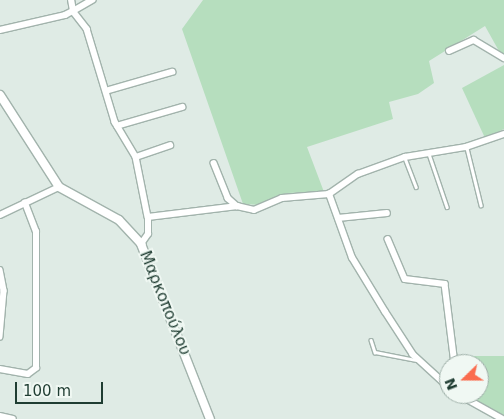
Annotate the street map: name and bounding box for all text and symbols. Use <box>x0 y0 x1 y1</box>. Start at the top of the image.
street label: Μαρκοπούλου <box>135 248 195 358</box>
north arrow <box>439 354 489 404</box>
scale bar <box>18 372 105 404</box>
text: N <box>441 376 461 393</box>
text: 100 m <box>23 382 71 400</box>

